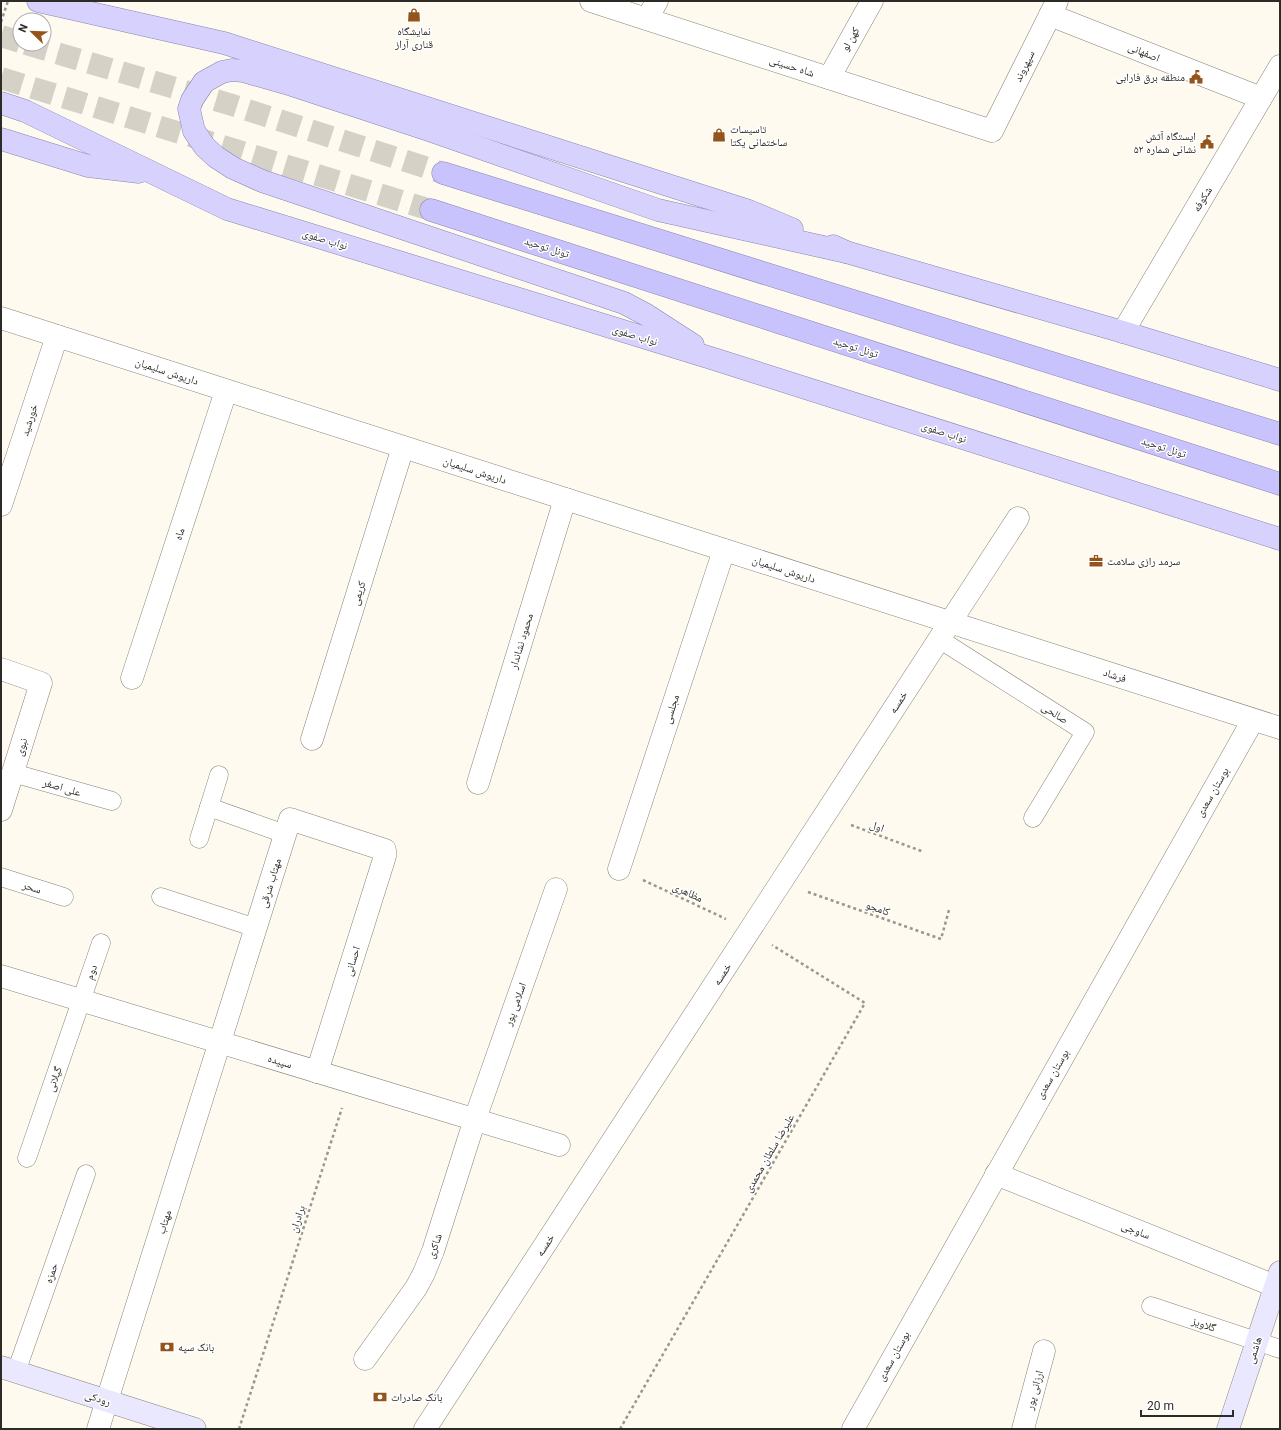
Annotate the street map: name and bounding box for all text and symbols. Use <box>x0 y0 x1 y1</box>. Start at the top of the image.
shop icon: نمایشگاه قناری آراز <box>406 7 422 23</box>
north arrow <box>12 12 52 52</box>
text: N <box>16 22 31 34</box>
place label: نمایشگاه قناری آراز <box>394 25 433 51</box>
street label: کهن لو <box>839 25 862 54</box>
street label: اصفهانی <box>1126 40 1162 65</box>
street label: سپهروند <box>1011 48 1038 84</box>
street label: شاه حسینی <box>768 53 816 80</box>
public building icon: منطقه برق فارابی <box>1188 69 1204 85</box>
place label: منطقه برق فارابی <box>1116 71 1185 84</box>
place label: تاسیسات ساختمانی یکتا <box>730 123 787 149</box>
shop icon: تاسیسات ساختمانی یکتا <box>711 127 727 143</box>
place label: ایستگاه آتش نشانی شماره ۵۲ <box>1134 130 1196 156</box>
public building icon: ایستگاه آتش نشانی شماره ۵۲ <box>1199 134 1215 150</box>
street label: شکوفه <box>1190 184 1215 214</box>
street label: نواب صفوی <box>301 226 349 253</box>
street label: تونل توحید <box>523 234 572 261</box>
street label: نواب صفوی <box>611 322 659 349</box>
street label: تونل توحید <box>832 334 881 361</box>
street label: داریوش سلیمیان <box>134 355 201 388</box>
street label: خورشید <box>18 403 41 438</box>
street label: نواب صفوی <box>920 419 968 446</box>
street label: تونل توحید <box>1140 434 1189 461</box>
street label: داریوش سلیمیان <box>442 454 509 487</box>
street label: ماه <box>171 526 188 542</box>
street label: داریوش سلیمیان <box>751 553 818 586</box>
office icon: سرمد رازی سلامت <box>1088 553 1104 569</box>
place label: سرمد رازی سلامت <box>1107 555 1180 568</box>
street label: کریمی <box>349 579 368 607</box>
street label: محمود نشاندار <box>507 612 536 672</box>
street label: فرشاد <box>1102 666 1128 685</box>
street label: خمسه <box>886 689 910 716</box>
street label: مجلسی <box>661 693 682 725</box>
street label: صالحی <box>1039 700 1070 727</box>
street label: نبوی <box>13 737 30 758</box>
street label: بوستان سعدی <box>1193 765 1232 819</box>
street label: علی اصغر <box>40 776 83 799</box>
street label: اول <box>868 818 886 835</box>
street label: مهتاب شرقی <box>257 857 284 909</box>
street label: سحر <box>20 878 43 896</box>
street label: مظاهری <box>671 880 705 905</box>
street label: کامجو <box>864 898 892 919</box>
street label: احسانی <box>342 945 363 978</box>
street label: خمسه <box>710 961 734 988</box>
street label: دوم <box>83 963 100 981</box>
street label: اسلامی پور <box>501 981 529 1029</box>
street label: بوستان سعدی <box>1033 1047 1072 1101</box>
street label: سپیده <box>266 1052 294 1071</box>
street label: گیلانی <box>44 1064 65 1093</box>
street label: علیرضا سلطان محمدی <box>742 1111 797 1195</box>
street label: برادران <box>287 1204 308 1234</box>
street label: مهتاب <box>155 1209 174 1236</box>
street label: ساوجی <box>1120 1219 1152 1242</box>
street label: شاکری <box>424 1232 445 1260</box>
street label: خمسه <box>533 1232 557 1259</box>
street label: حمزه <box>42 1261 61 1285</box>
street label: گلاویز <box>1189 1314 1218 1335</box>
street label: بوستان سعدی <box>874 1329 912 1384</box>
street label: هاشمی <box>1244 1335 1265 1365</box>
bank icon: بانک سپه <box>159 1339 175 1355</box>
place label: بانک سپه <box>178 1341 214 1354</box>
street label: ارزانی پور <box>1023 1369 1046 1412</box>
street label: رودکی <box>83 1388 112 1409</box>
bank icon: بانک صادرات <box>372 1389 388 1405</box>
place label: بانک صادرات <box>391 1391 442 1404</box>
scale bar <box>1141 1392 1233 1418</box>
text: 20 m <box>1147 1399 1174 1413</box>

